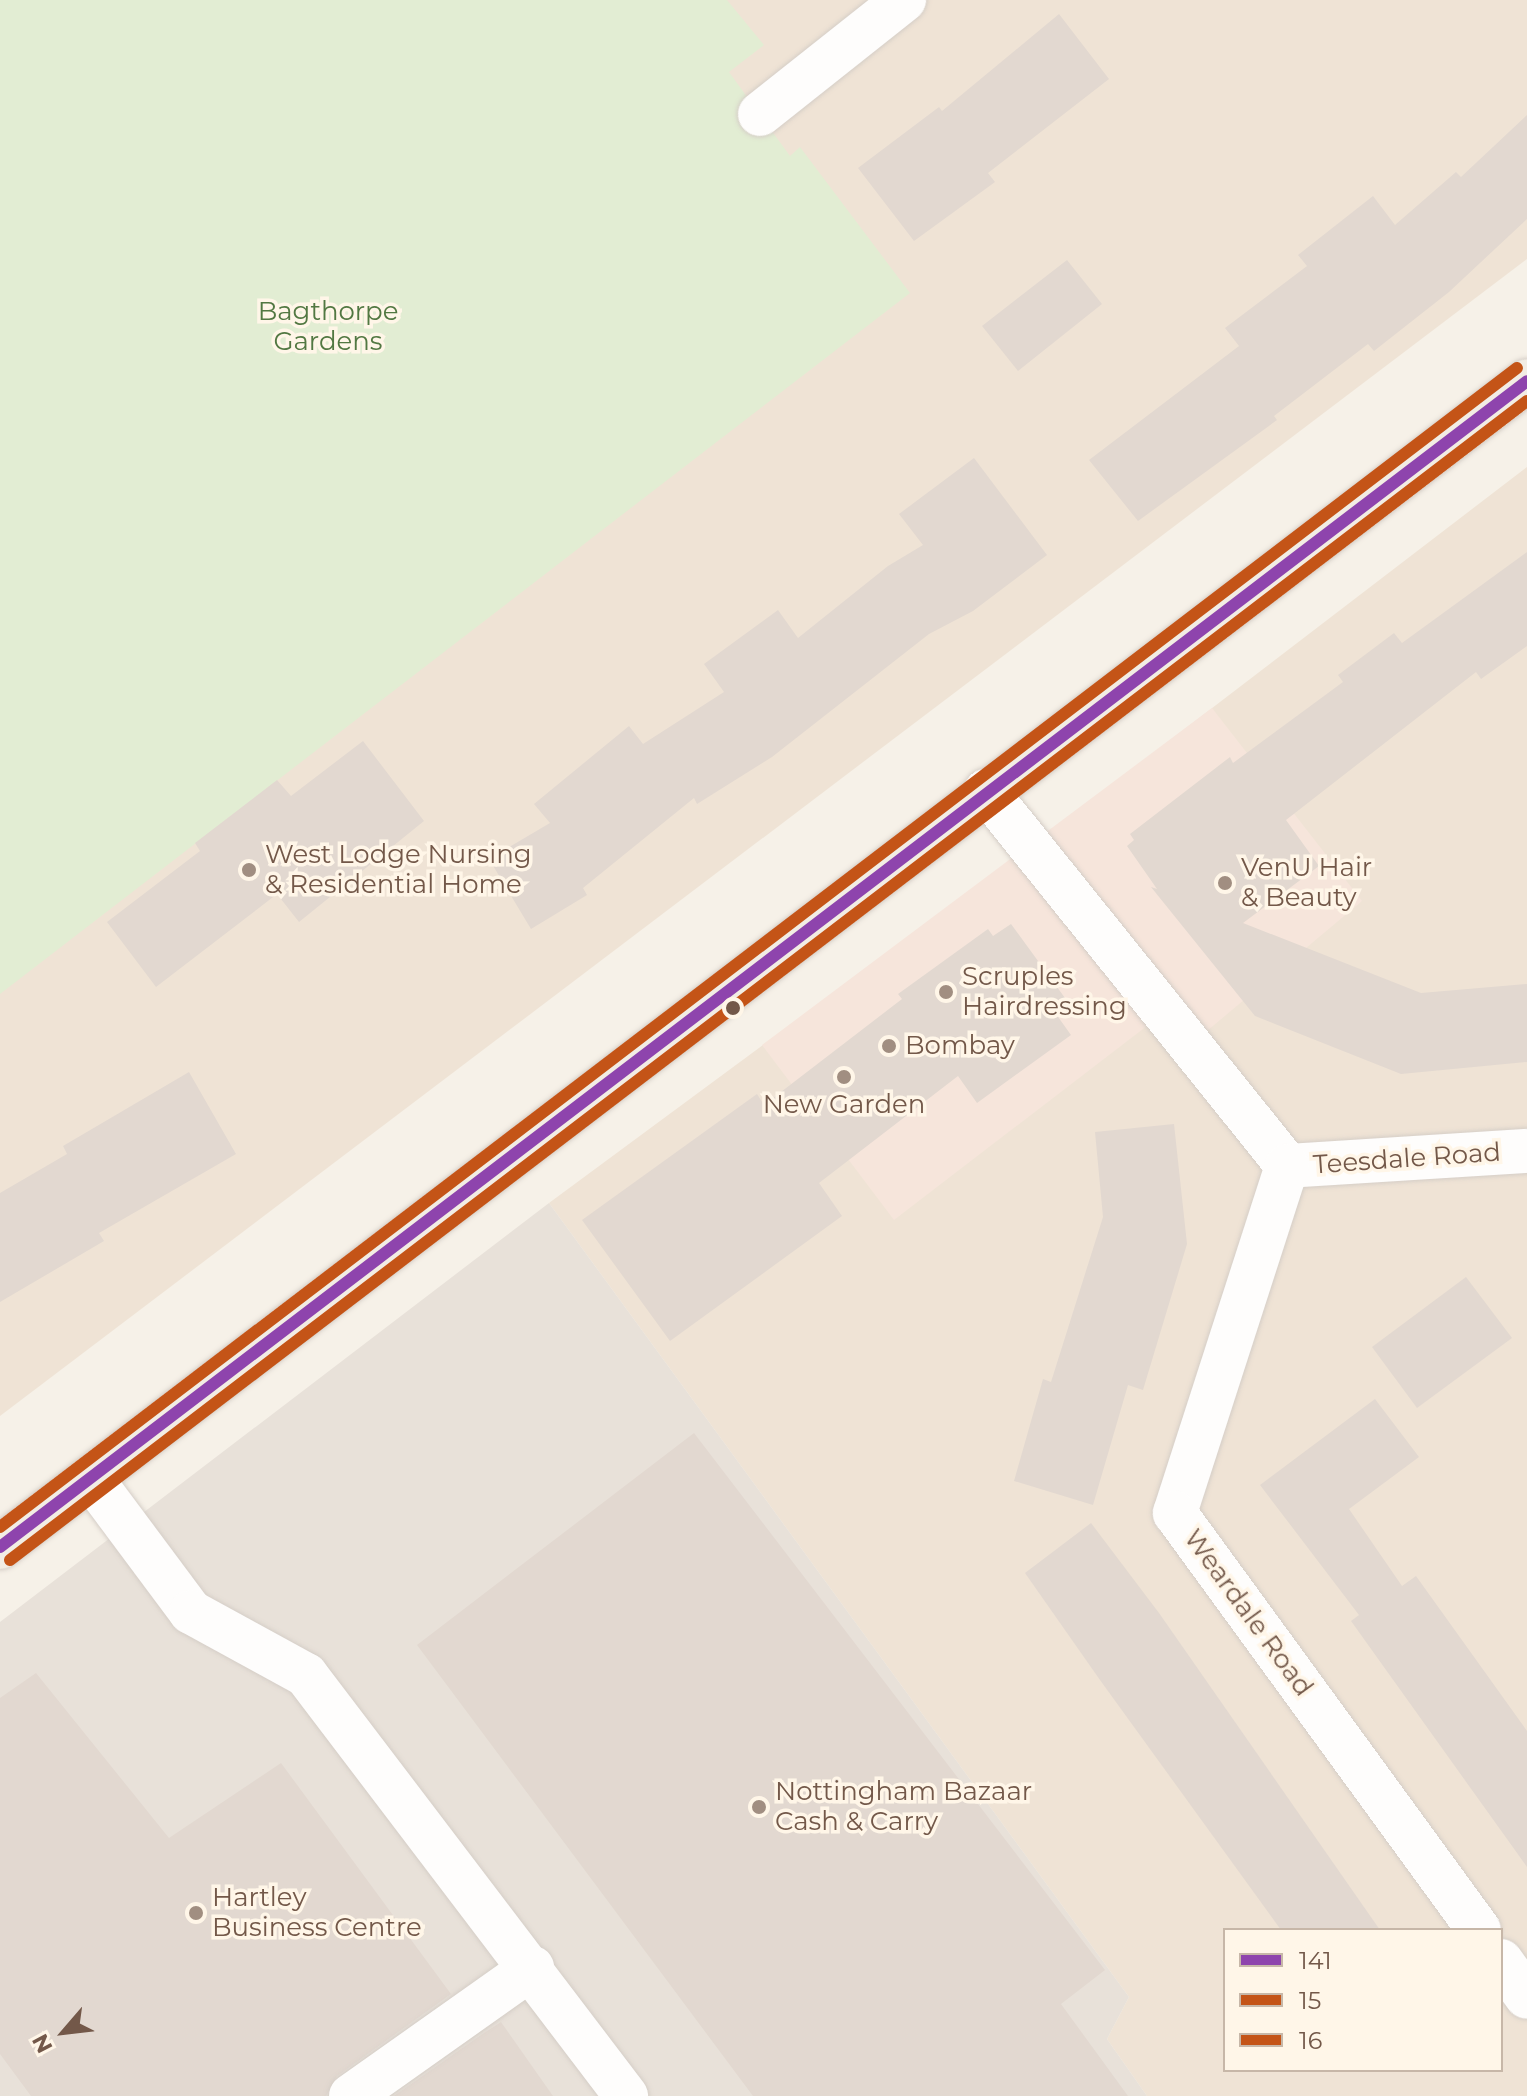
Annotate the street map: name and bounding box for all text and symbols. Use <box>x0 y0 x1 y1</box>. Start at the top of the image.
park label: Bagthorpe Gardens <box>258 296 398 358</box>
place label: West Lodge Nursing & Residential Home <box>265 839 532 900</box>
place label: VenU Hair & Beauty <box>1241 852 1372 914</box>
marker: West Lodge Nursing & Residential Home <box>240 861 258 879</box>
marker: VenU Hair & Beauty <box>1216 874 1234 892</box>
place label: Scruples Hairdressing <box>962 961 1127 1022</box>
marker: Scruples Hairdressing <box>937 983 955 1001</box>
unlabelled marker <box>725 1000 741 1016</box>
place label: Bombay <box>905 1030 1015 1062</box>
marker: Bombay <box>880 1037 898 1055</box>
marker: New Garden <box>835 1068 853 1086</box>
place label: New Garden <box>763 1089 925 1121</box>
street label: Teesdale Road <box>1312 1137 1502 1181</box>
street label: Weardale Road <box>1177 1523 1319 1703</box>
place label: Nottingham Bazaar Cash & Carry <box>775 1776 1032 1838</box>
marker: Nottingham Bazaar Cash & Carry <box>750 1798 768 1816</box>
place label: Hartley Business Centre <box>212 1882 422 1944</box>
marker: Hartley Business Centre <box>187 1904 205 1922</box>
legend <box>1223 1928 1503 2072</box>
text: 141 <box>1299 1946 1332 1975</box>
text: 15 <box>1299 1986 1321 2015</box>
north arrow <box>24 1992 104 2072</box>
text: 16 <box>1299 2026 1322 2055</box>
text: N <box>26 2029 58 2058</box>

